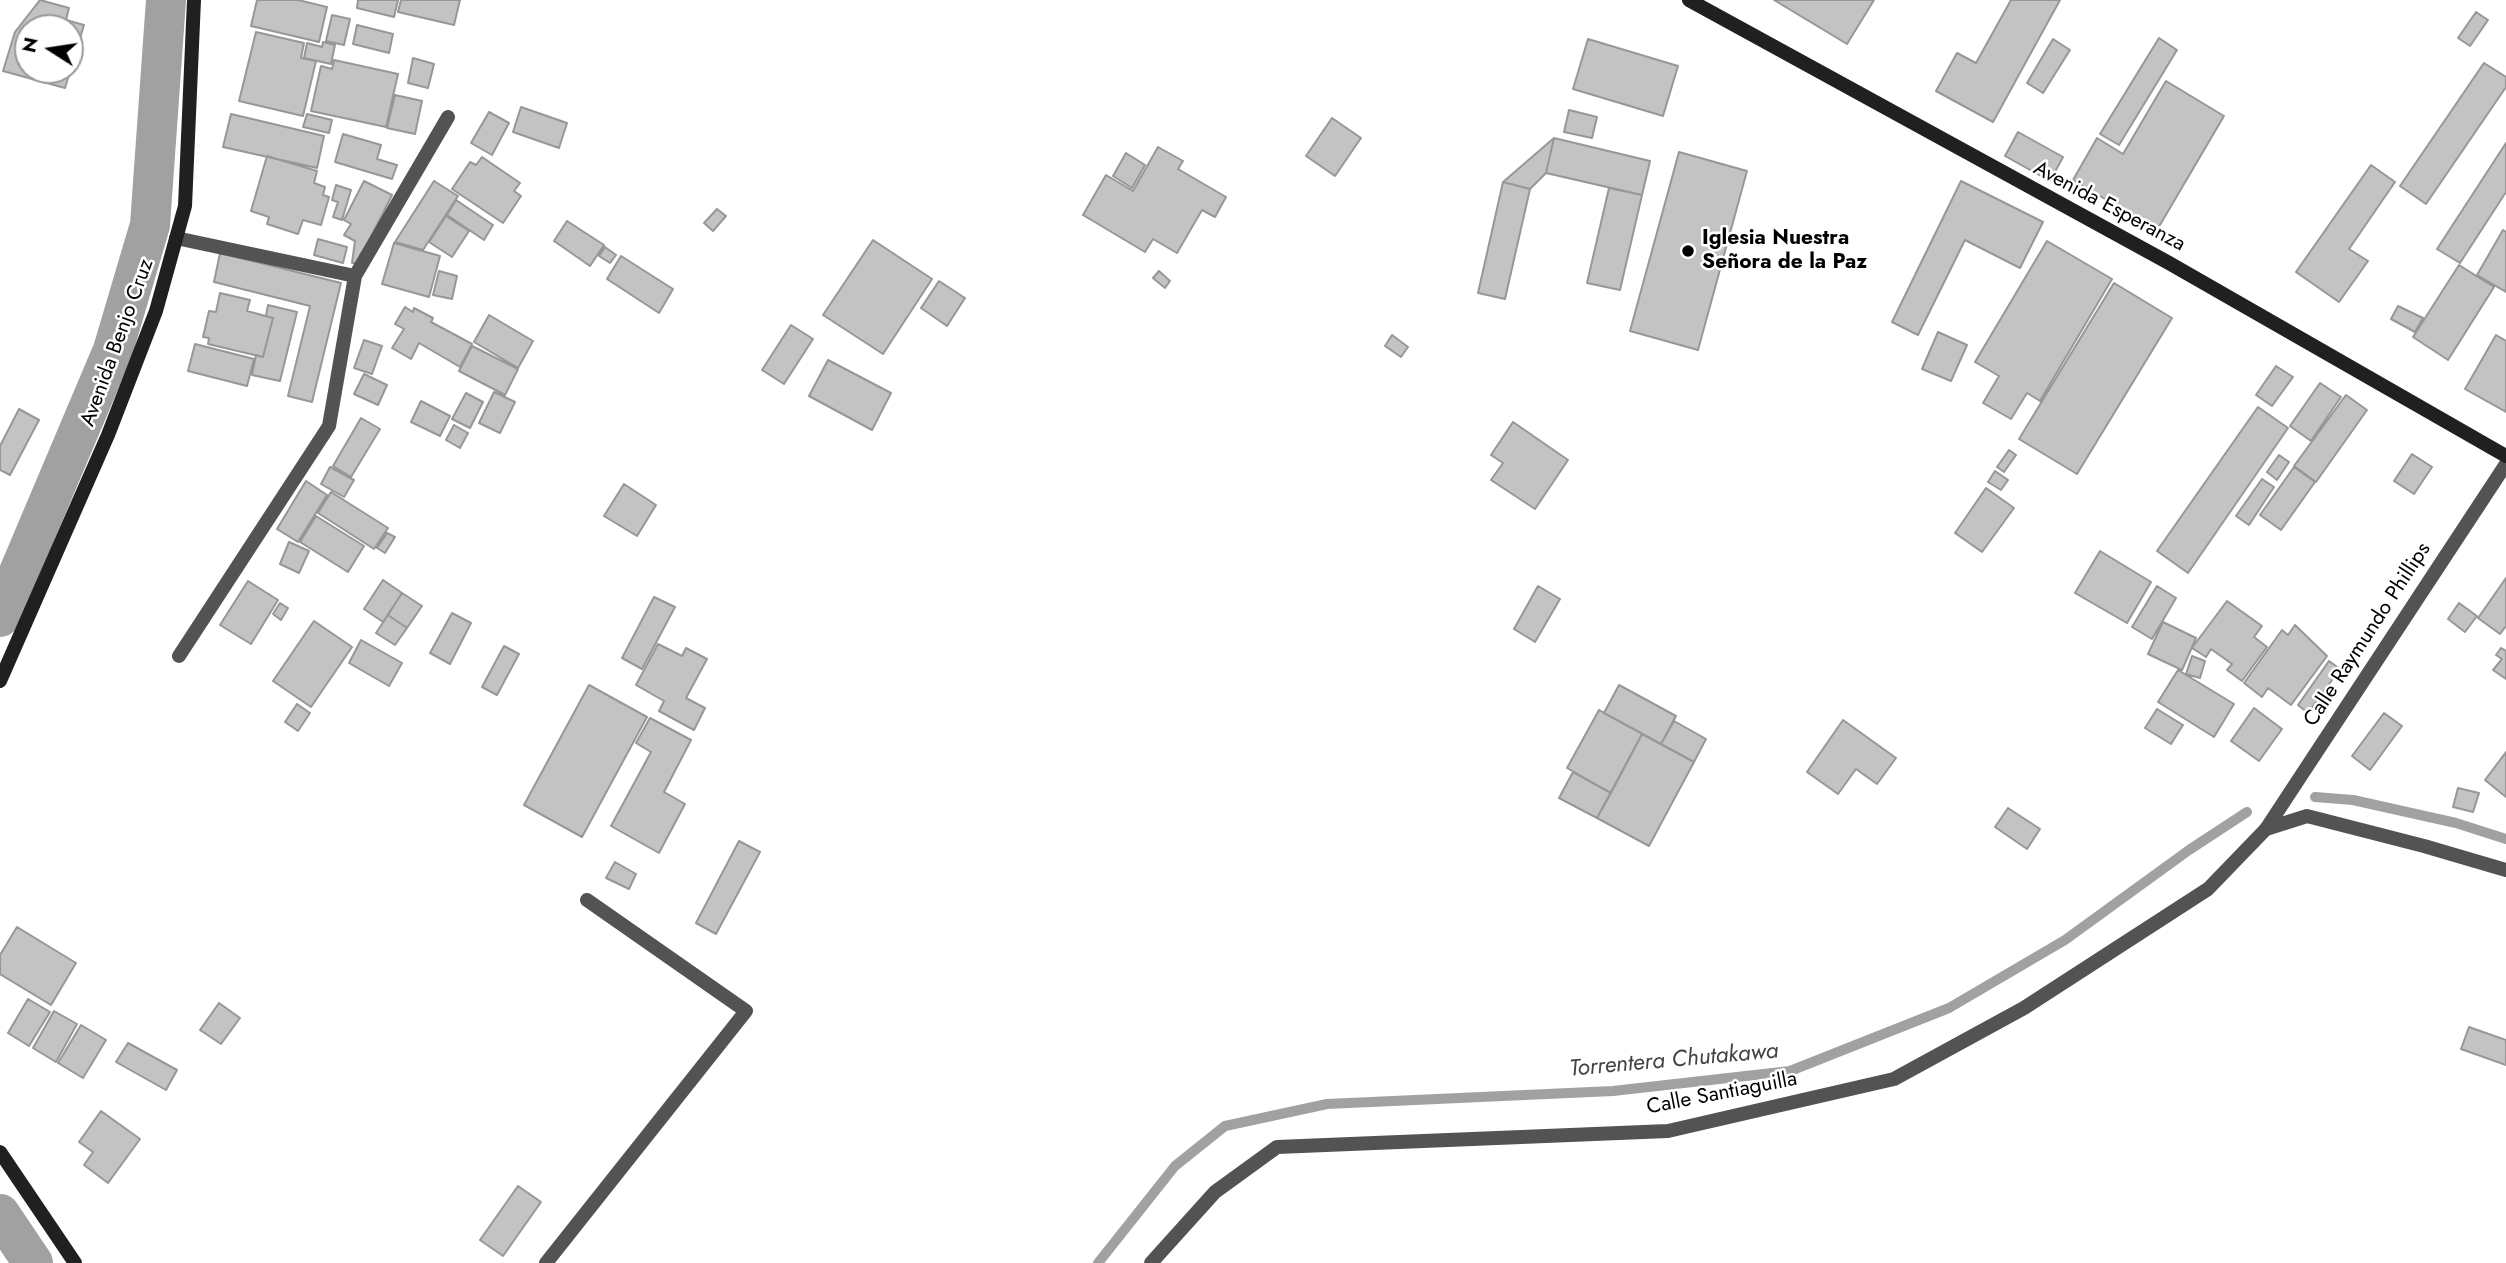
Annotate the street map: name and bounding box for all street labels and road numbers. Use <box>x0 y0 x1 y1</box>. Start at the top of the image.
street label: Avenida Esperanza <box>2029 156 2189 258</box>
street label: Avenida Benjo Cruz <box>76 256 160 430</box>
street label: Calle Raymundo Phillips <box>2299 538 2437 732</box>
street label: Calle Santiaguilla <box>1645 1067 1799 1121</box>

